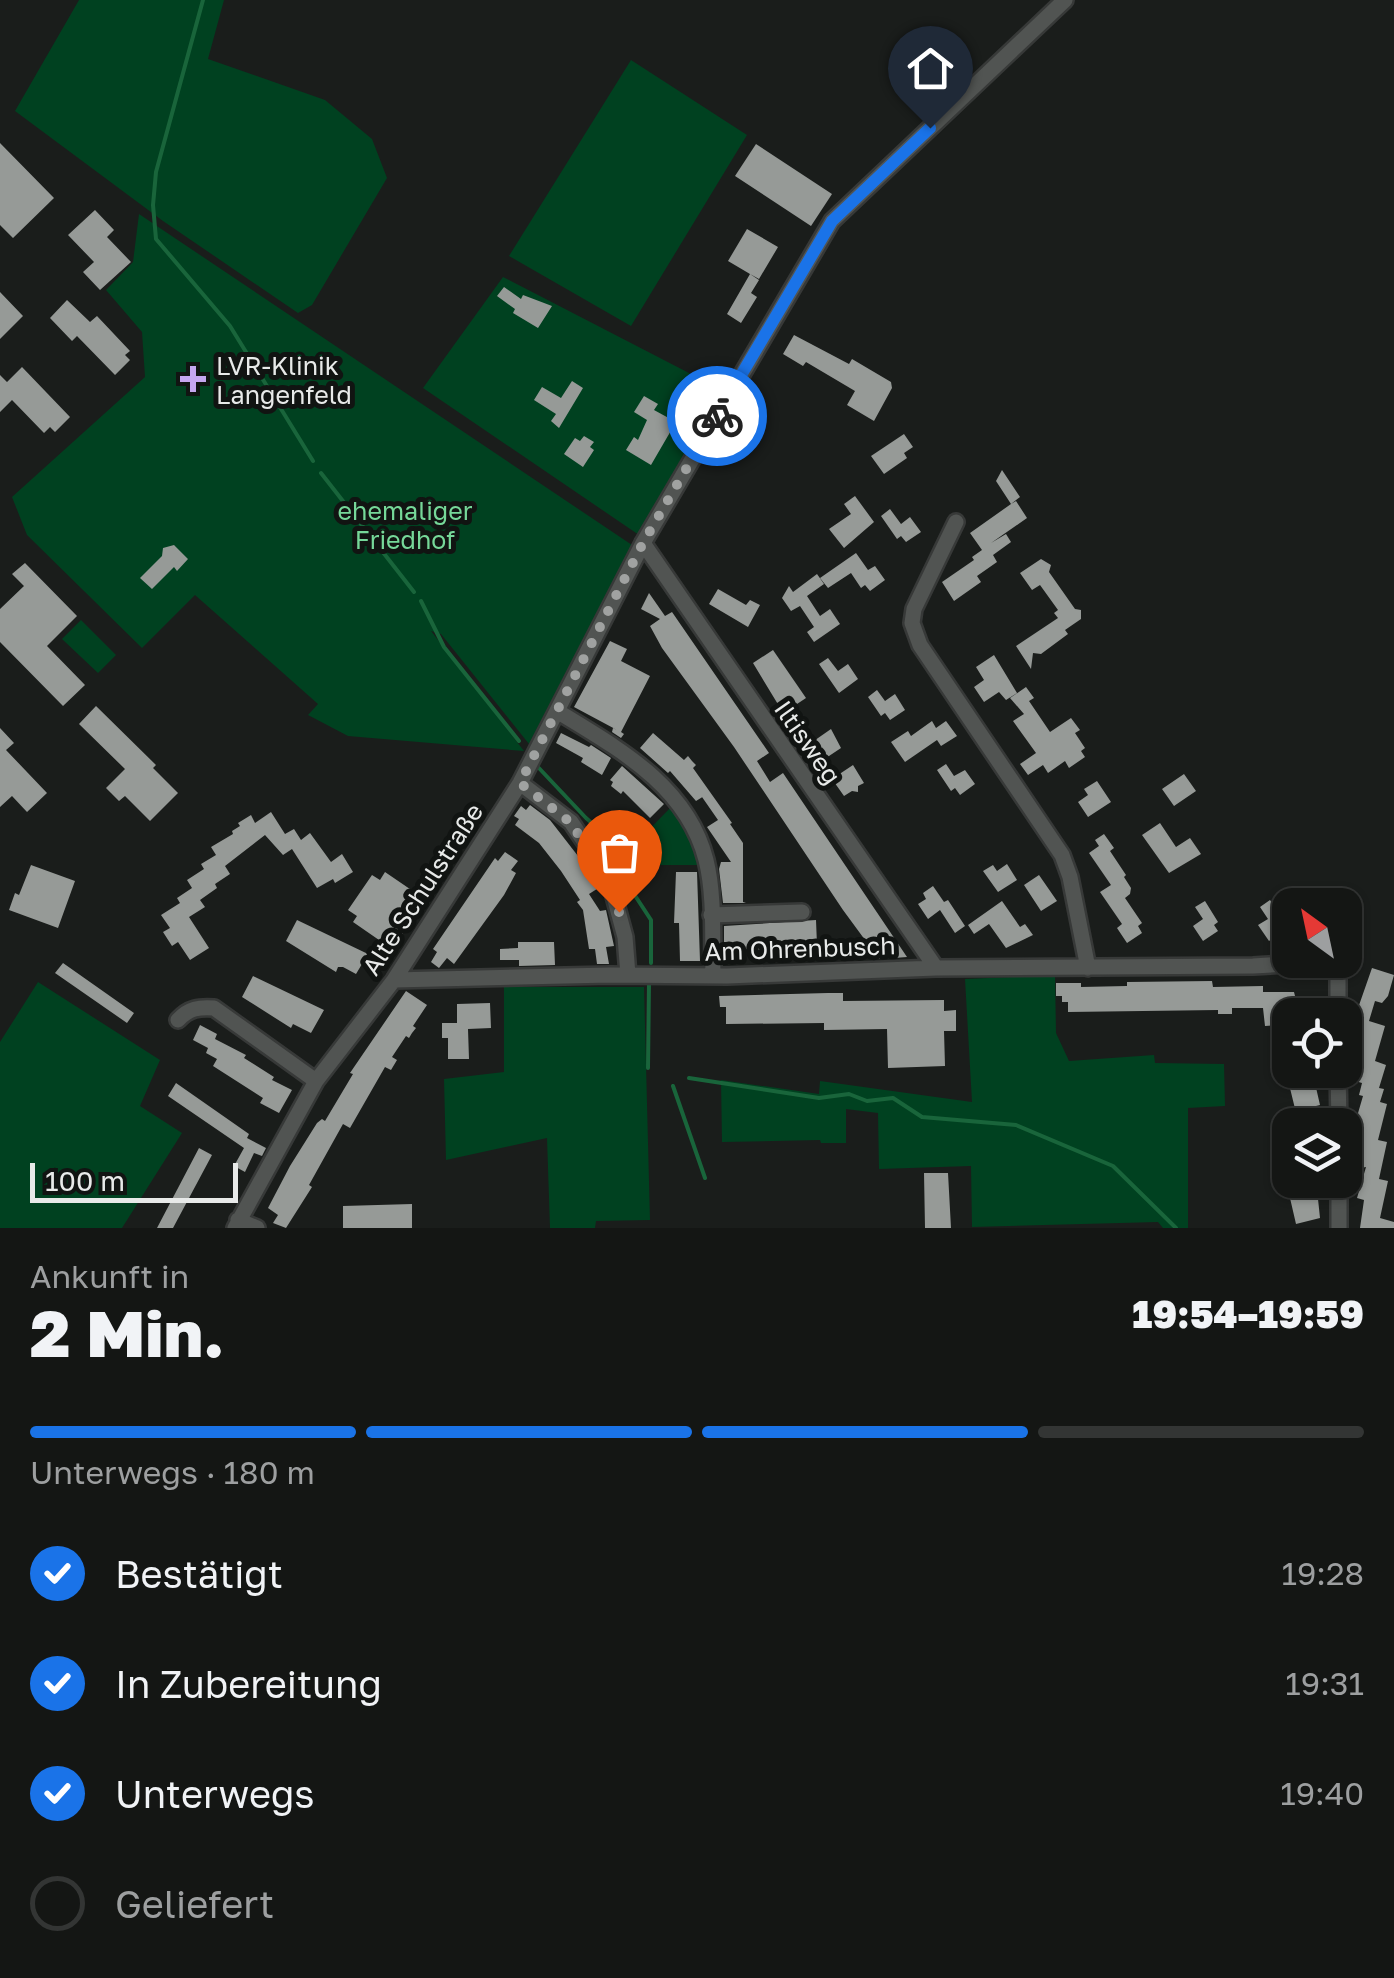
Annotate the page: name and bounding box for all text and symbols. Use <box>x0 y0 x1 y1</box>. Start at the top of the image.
pin <box>888 26 973 129</box>
icon: home <box>903 41 958 96</box>
place label: LVR-Klinik Langenfeld <box>216 350 352 410</box>
marker: LVR-Klinik Langenfeld <box>180 366 206 392</box>
courier <box>667 366 767 466</box>
icon: bike <box>690 389 745 444</box>
park label: ehemaliger Friedhof <box>338 495 473 555</box>
street label: Iltisweg <box>768 694 848 790</box>
street label: Alte Schulstraße <box>355 797 489 981</box>
pin <box>577 810 662 913</box>
icon: bag <box>592 825 647 880</box>
north arrow <box>1272 888 1362 978</box>
map controls <box>1272 888 1362 1198</box>
street label: Am Ohrenbusch <box>704 929 896 967</box>
button: locate <box>1272 998 1362 1088</box>
button: layers <box>1272 1108 1362 1198</box>
scale bar <box>30 1158 238 1202</box>
text: 100 m <box>45 1164 125 1197</box>
text: Ankunft in <box>30 1257 189 1295</box>
text: 19:54–19:59 <box>1132 1291 1364 1336</box>
text: 2 Min. <box>30 1293 224 1371</box>
text: Unterwegs · 180 m <box>30 1453 315 1491</box>
icon: check <box>30 1546 85 1601</box>
text: Bestätigt <box>115 1551 283 1596</box>
text: 19:28 <box>1281 1554 1364 1592</box>
icon: check <box>30 1656 85 1711</box>
text: In Zubereitung <box>115 1661 382 1706</box>
text: 19:31 <box>1285 1664 1364 1702</box>
icon: check <box>30 1766 85 1821</box>
text: Unterwegs <box>115 1771 315 1816</box>
text: 19:40 <box>1280 1774 1364 1812</box>
text: Geliefert <box>115 1881 274 1926</box>

